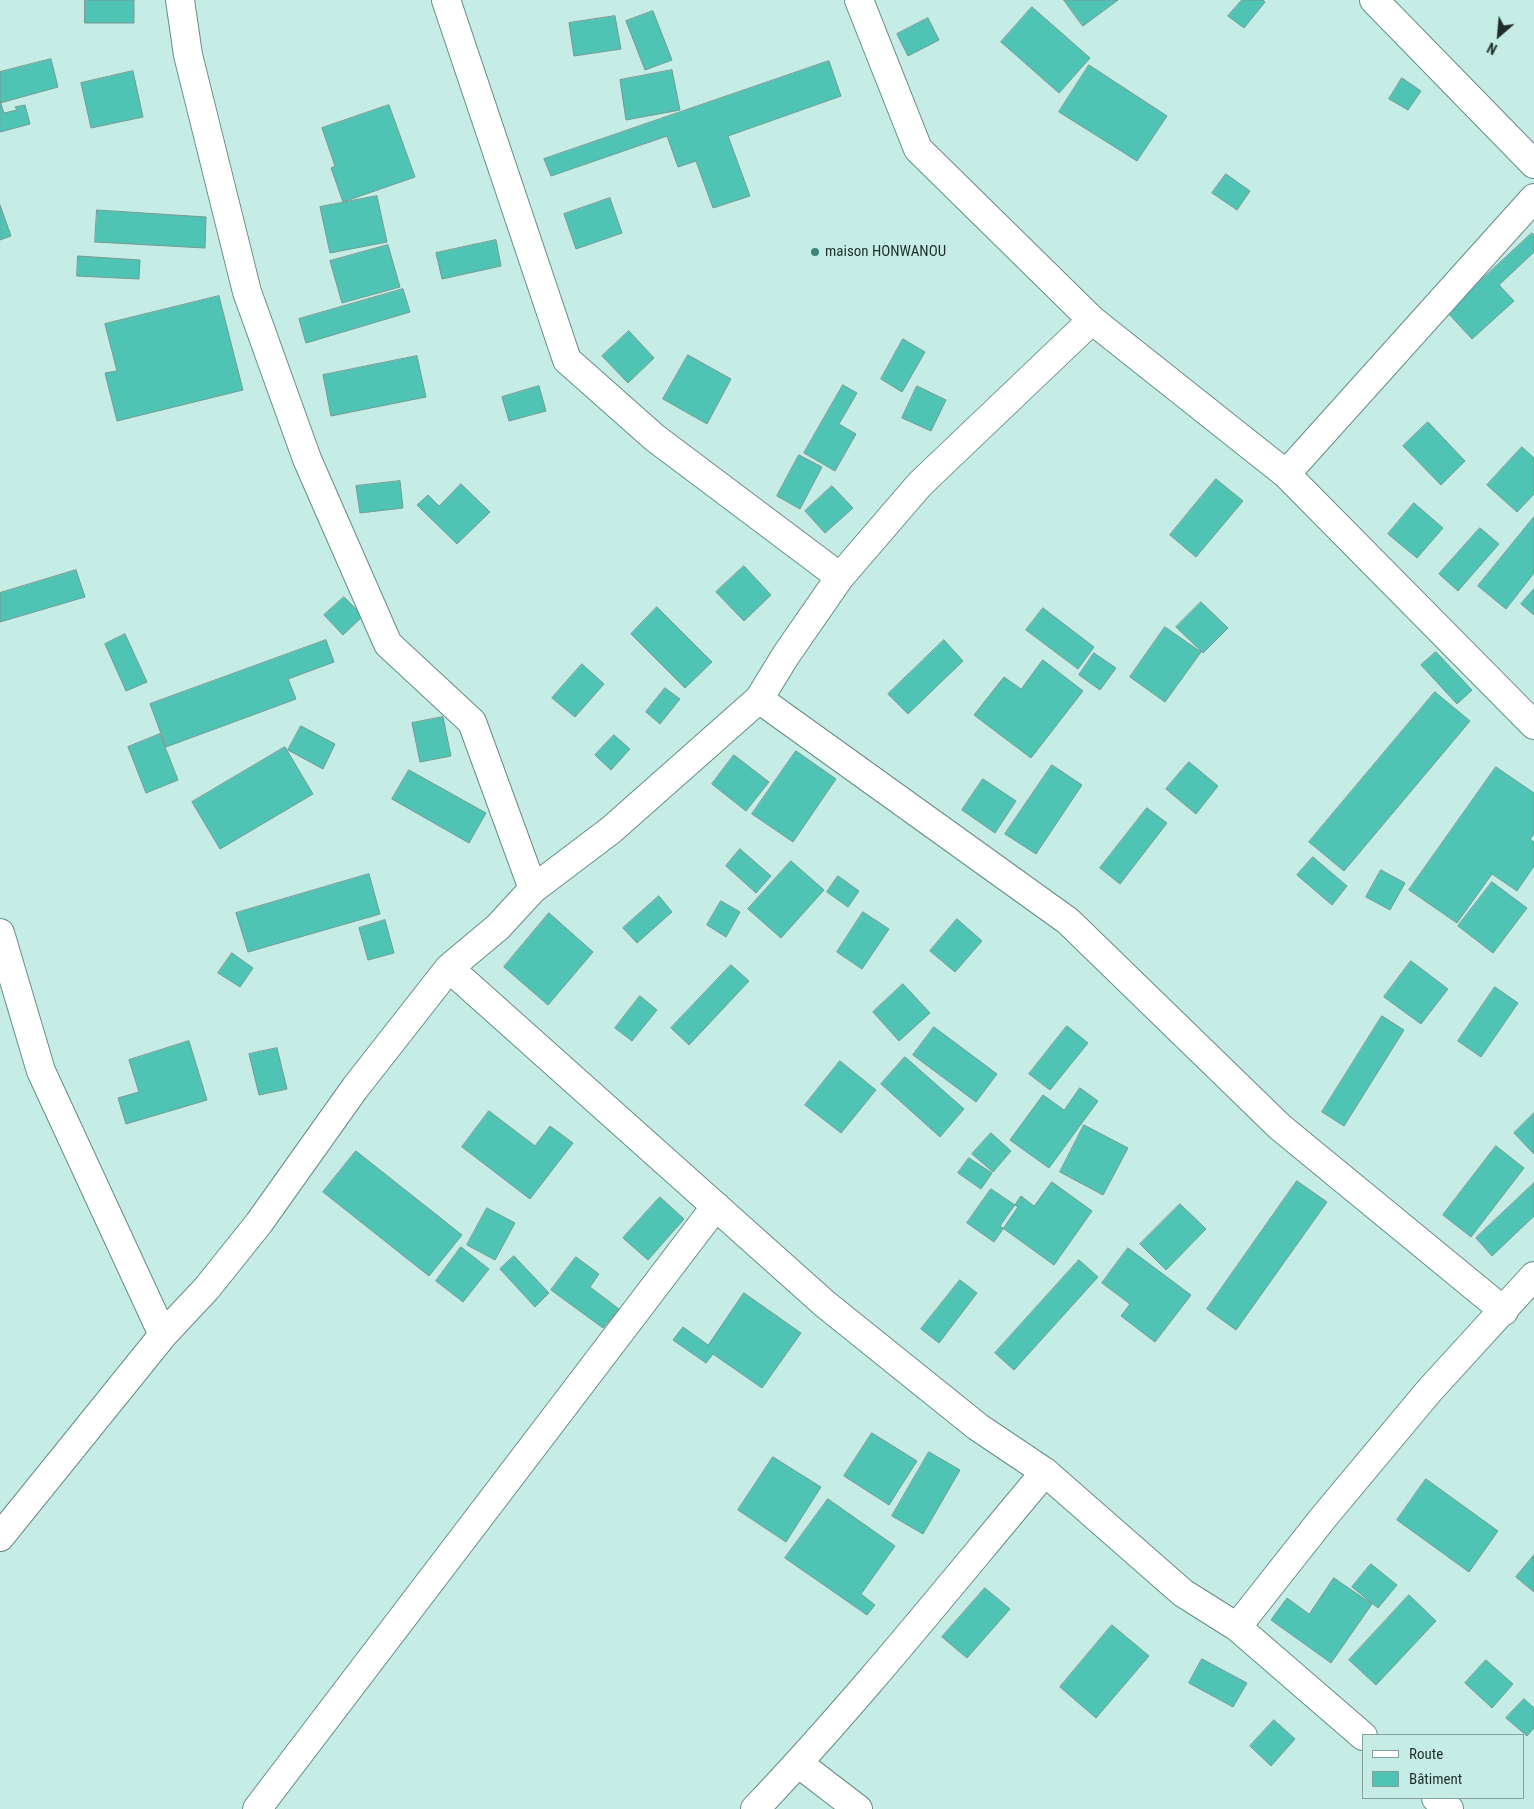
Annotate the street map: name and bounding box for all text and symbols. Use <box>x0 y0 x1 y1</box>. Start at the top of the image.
north arrow <box>1474 10 1524 60</box>
text: N <box>1485 39 1500 57</box>
place label: maison HONWANOU <box>825 243 946 261</box>
marker: maison HONWANOU <box>809 246 821 258</box>
legend <box>1362 1734 1524 1799</box>
text: Route <box>1409 1745 1443 1763</box>
text: Bâtiment <box>1409 1770 1462 1788</box>

